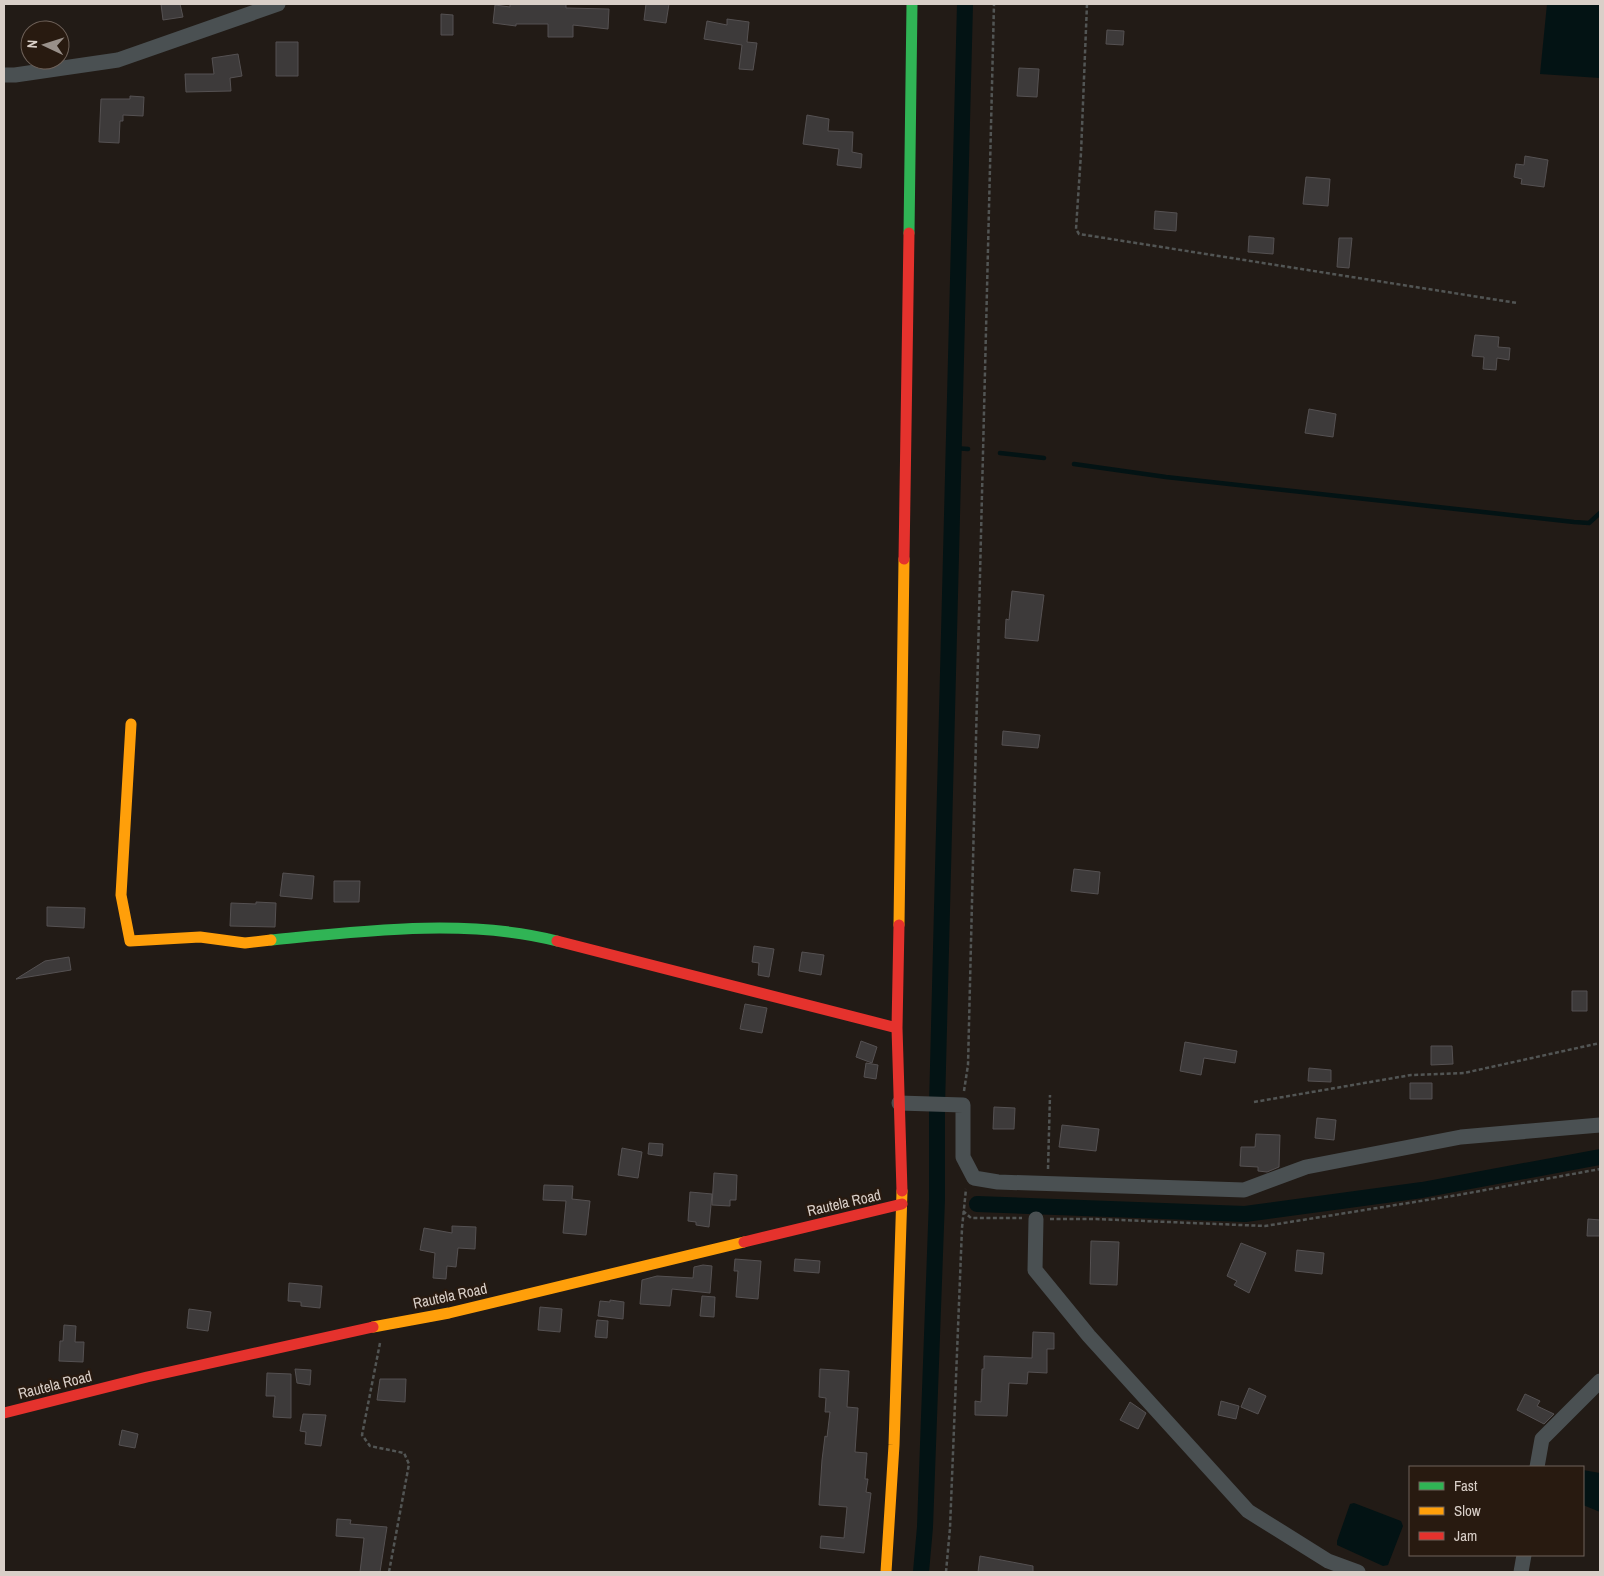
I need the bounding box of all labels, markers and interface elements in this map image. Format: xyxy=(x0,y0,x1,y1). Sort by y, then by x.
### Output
north arrow xyxy=(20,20,70,70)
text: N xyxy=(23,39,41,49)
street label: Rautela Road xyxy=(805,1184,883,1221)
street label: Rautela Road xyxy=(411,1277,489,1314)
street label: Rautela Road xyxy=(16,1365,94,1404)
legend xyxy=(1409,1466,1584,1556)
text: Fast xyxy=(1454,1475,1478,1496)
text: Slow xyxy=(1454,1500,1481,1521)
text: Jam xyxy=(1454,1525,1477,1546)

